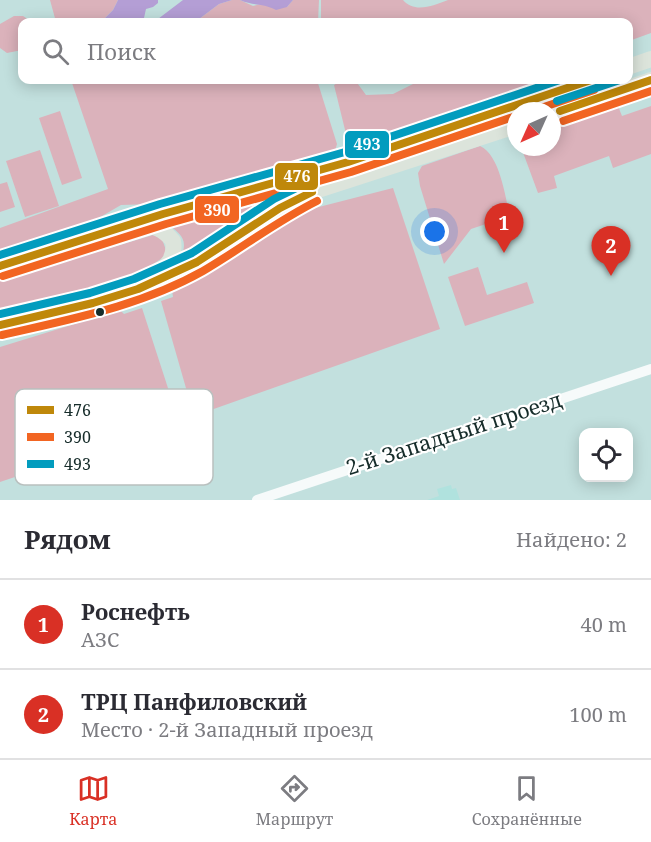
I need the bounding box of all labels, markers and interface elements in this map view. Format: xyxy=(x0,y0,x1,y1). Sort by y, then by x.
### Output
search box xyxy=(18,18,633,84)
icon: search xyxy=(39,35,72,68)
text: Поиск xyxy=(87,36,156,66)
north arrow xyxy=(507,102,561,156)
line badge: 493 xyxy=(344,130,390,159)
text: 493 xyxy=(353,133,381,155)
line badge: 476 xyxy=(274,162,319,191)
text: 476 xyxy=(283,165,311,187)
line badge: 390 xyxy=(194,195,240,224)
text: 390 xyxy=(203,199,231,221)
pin: 1 xyxy=(484,204,524,253)
your location xyxy=(420,217,449,246)
pin: 2 xyxy=(592,226,630,276)
unlabelled marker xyxy=(94,306,106,318)
street label: 2-й Западный проезд xyxy=(342,385,565,481)
legend xyxy=(15,389,213,485)
text: 476 xyxy=(64,399,91,421)
text: 390 xyxy=(64,426,91,448)
map controls xyxy=(579,428,633,482)
button: locate xyxy=(579,428,633,482)
text: 493 xyxy=(64,453,91,475)
text: Рядом xyxy=(24,521,111,557)
text: Найдено: 2 xyxy=(516,526,627,553)
text: Роснефть xyxy=(81,596,190,626)
text: 1 xyxy=(38,611,49,638)
text: 40 m xyxy=(581,611,627,638)
text: АЗС xyxy=(81,626,119,653)
text: ТРЦ Панфиловский xyxy=(81,686,307,716)
text: 2 xyxy=(38,701,49,728)
text: 100 m xyxy=(569,701,627,728)
text: Место · 2-й Западный проезд xyxy=(81,716,373,743)
tab: Карта xyxy=(69,772,117,830)
tab: Маршрут xyxy=(256,772,333,830)
tab: Сохранённые xyxy=(472,772,582,830)

